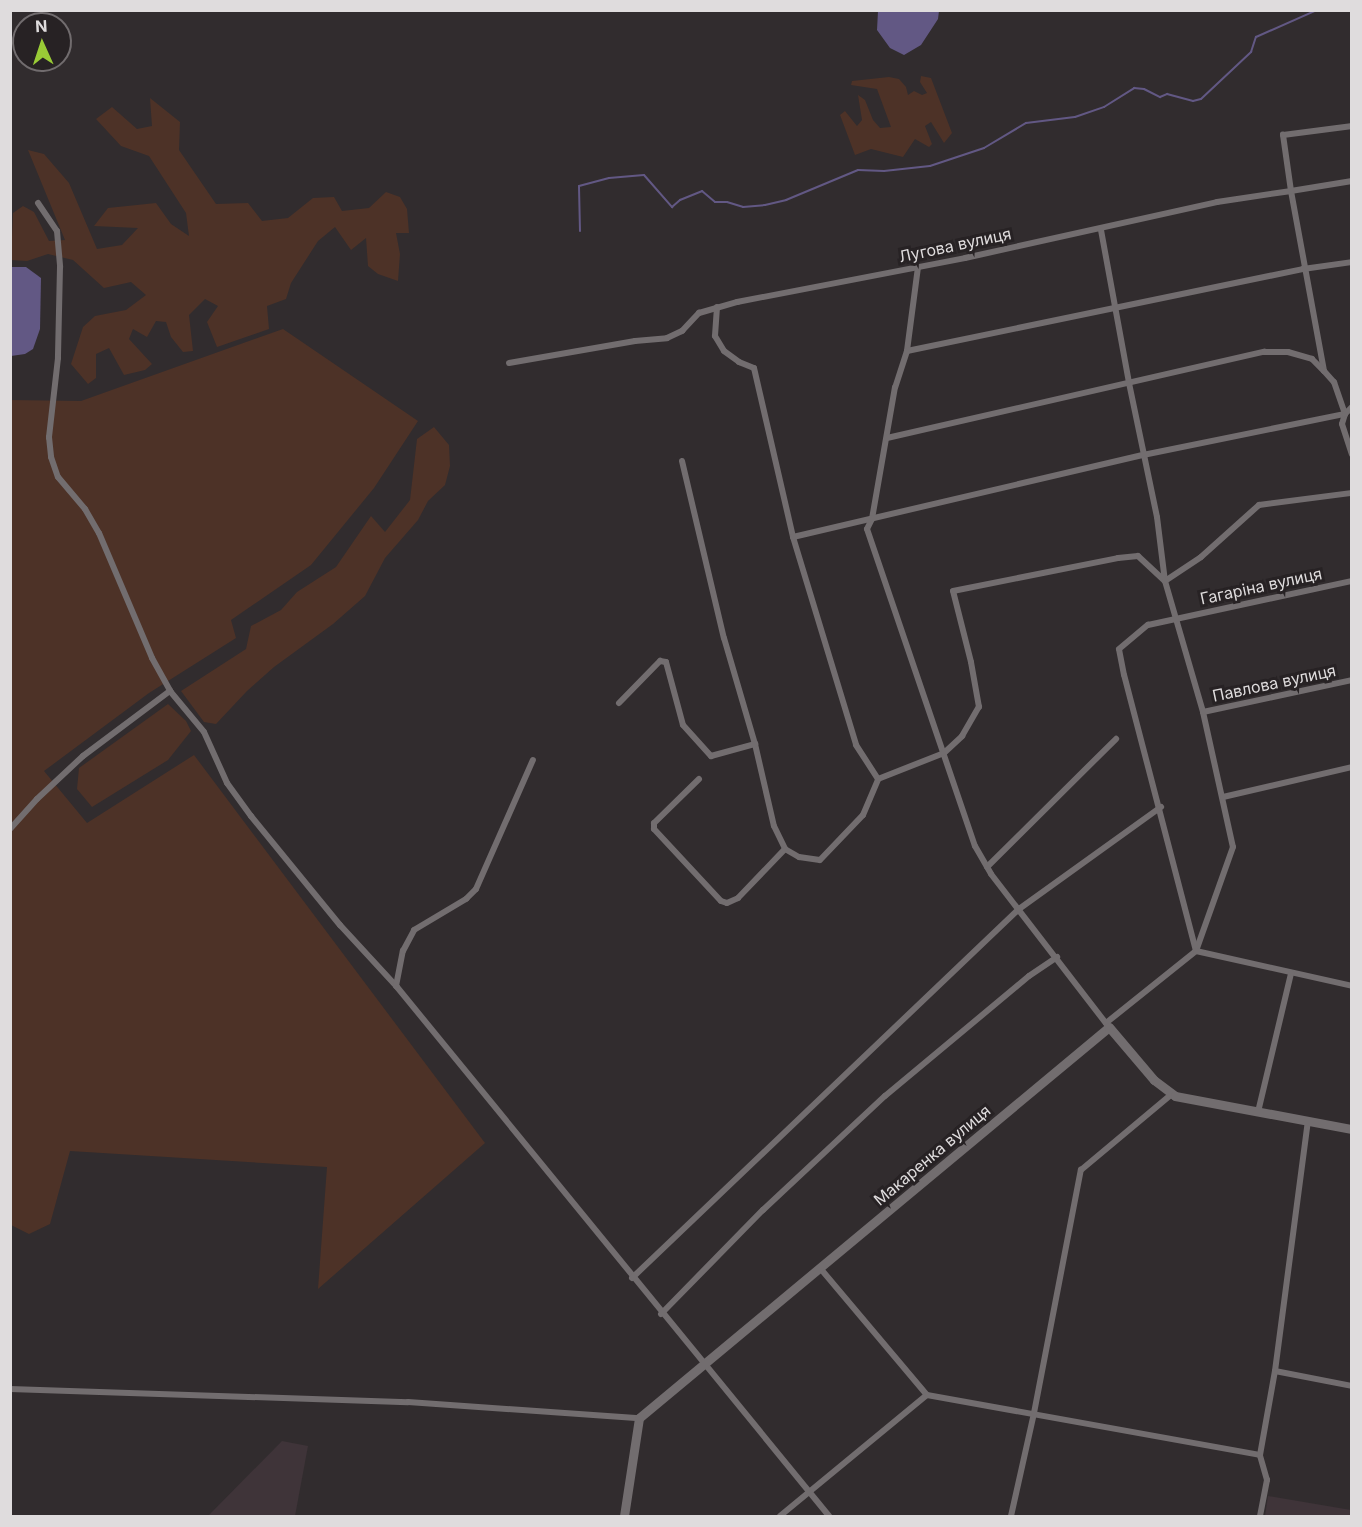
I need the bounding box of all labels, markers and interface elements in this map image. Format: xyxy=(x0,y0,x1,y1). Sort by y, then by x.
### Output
north arrow xyxy=(12,12,72,72)
text: N xyxy=(35,16,48,36)
street label: Лугова вулиця xyxy=(897,224,1013,266)
street label: Гагаріна вулиця xyxy=(1198,564,1324,608)
street label: Павлова вулиця xyxy=(1211,661,1337,705)
street label: Макаренка вулиця xyxy=(870,1101,994,1209)

